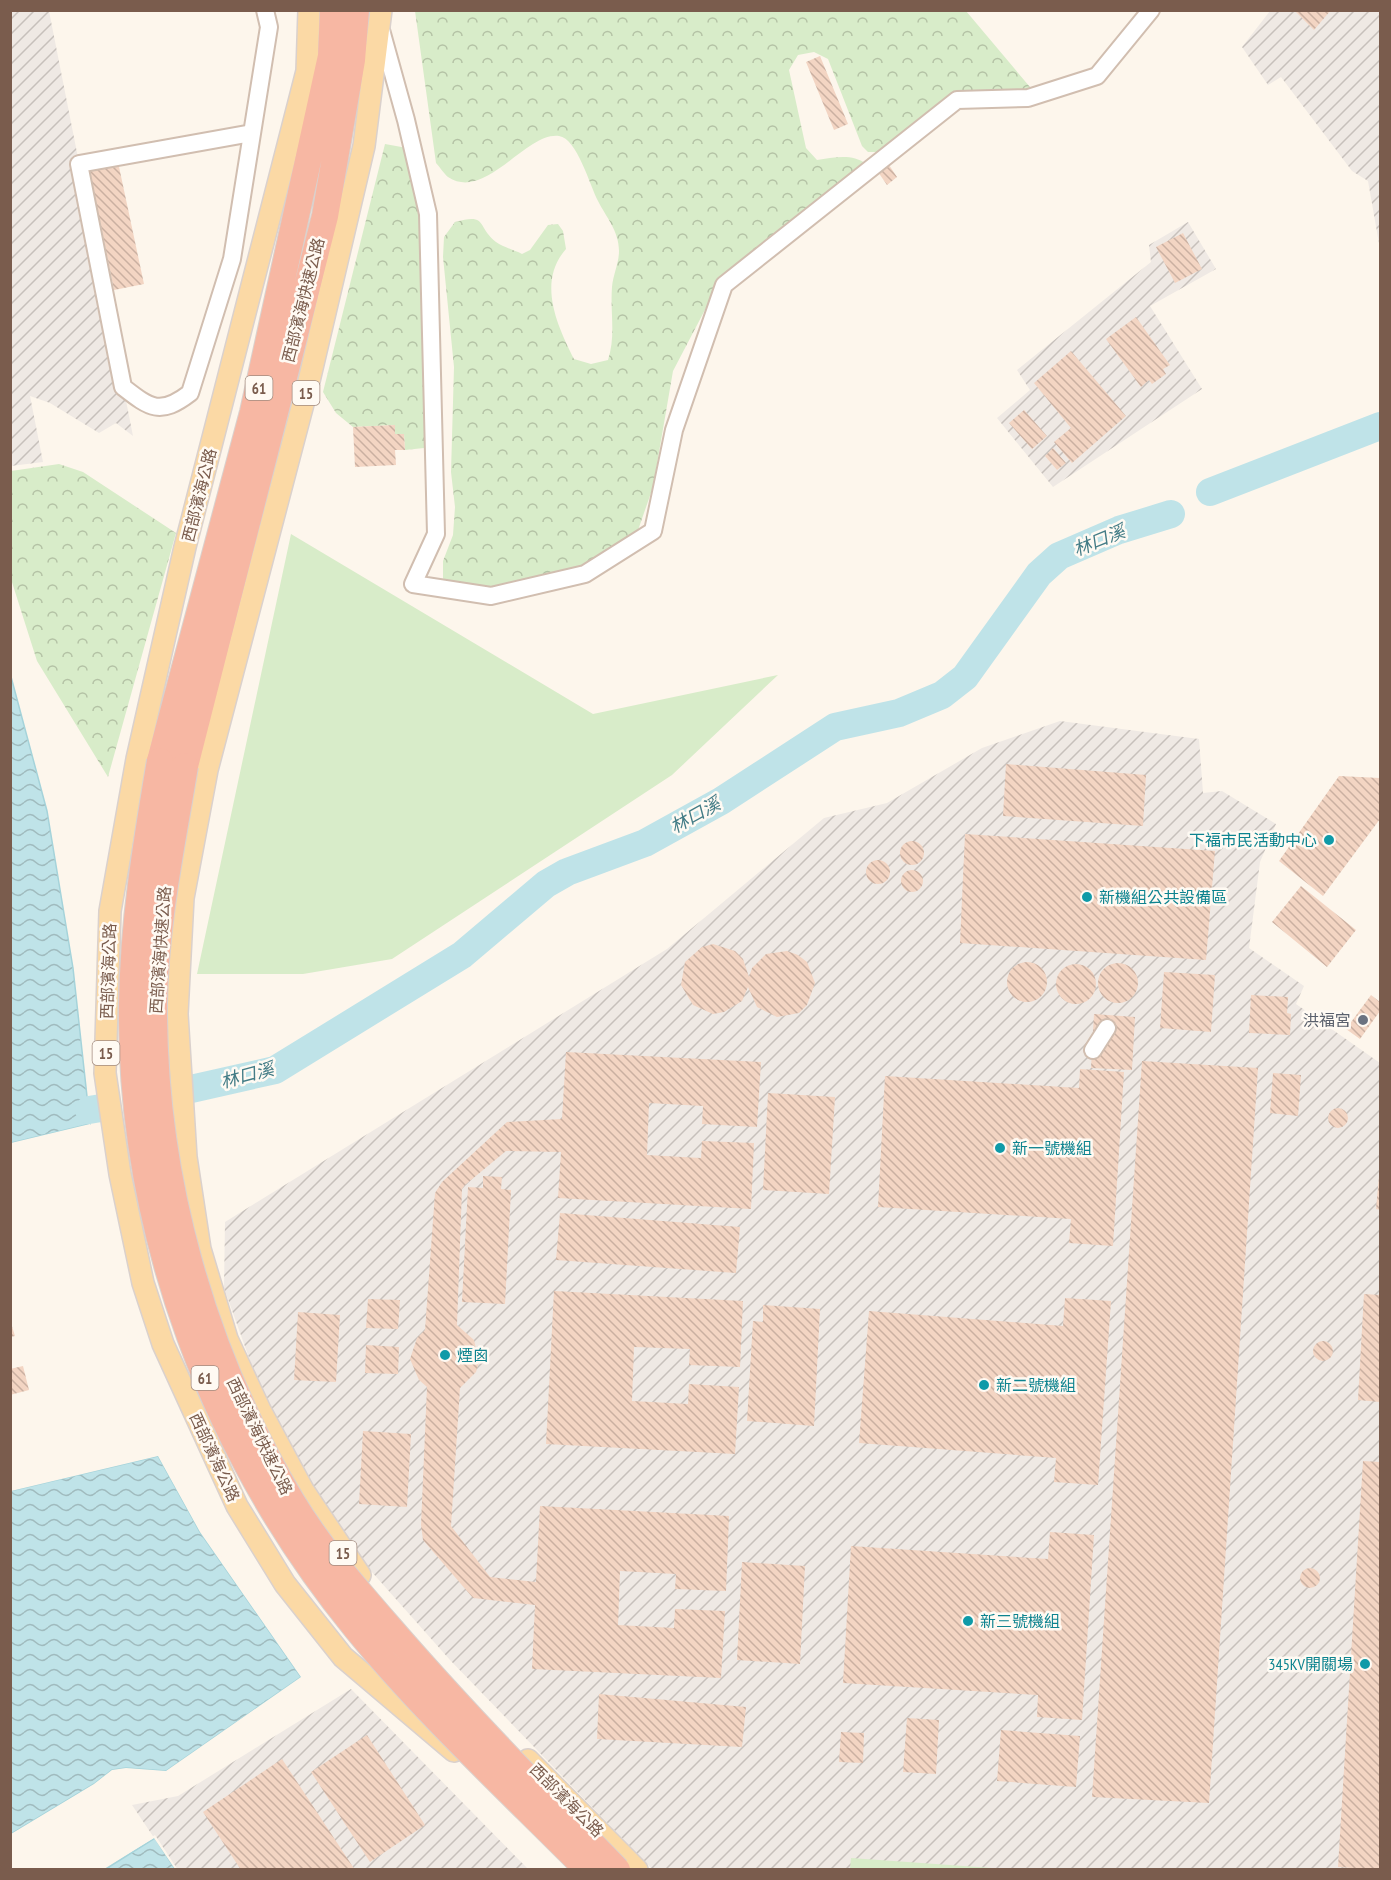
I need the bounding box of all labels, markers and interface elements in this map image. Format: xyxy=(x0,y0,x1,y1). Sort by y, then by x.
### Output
street label: 西部濱海快速公路 xyxy=(278,235,328,365)
road number: 61 xyxy=(246,376,272,400)
road number: 15 xyxy=(292,381,320,405)
street label: 西部濱海公路 xyxy=(178,446,220,544)
water label: 林口溪 xyxy=(1070,518,1131,561)
water label: 林口溪 xyxy=(666,790,727,838)
place label: 下福市民活動中心 xyxy=(1189,830,1317,850)
marker: 下福市民活動中心 xyxy=(1322,833,1336,847)
street label: 西部濱海快速公路 xyxy=(146,885,174,1015)
place label: 新機組公共設備區 xyxy=(1099,887,1227,907)
marker: 新機組公共設備區 xyxy=(1080,890,1094,904)
street label: 西部濱海公路 xyxy=(96,923,120,1019)
place label: 洪福宮 xyxy=(1303,1010,1351,1030)
marker: 洪福宮 xyxy=(1356,1013,1370,1027)
road number: 15 xyxy=(92,1041,120,1065)
water label: 林口溪 xyxy=(218,1056,279,1093)
place label: 新一號機組 xyxy=(1012,1138,1092,1158)
marker: 新一號機組 xyxy=(993,1141,1007,1155)
place label: 煙囪 xyxy=(457,1345,489,1365)
marker: 煙囪 xyxy=(438,1348,452,1362)
road number: 61 xyxy=(192,1366,218,1390)
street label: 西部濱海快速公路 xyxy=(223,1374,297,1498)
place label: 新二號機組 xyxy=(996,1375,1076,1395)
marker: 新二號機組 xyxy=(977,1378,991,1392)
street label: 西部濱海公路 xyxy=(186,1409,244,1505)
road number: 15 xyxy=(330,1541,356,1565)
place label: 新三號機組 xyxy=(980,1611,1060,1631)
marker: 新三號機組 xyxy=(961,1614,975,1628)
place label: 345KV開關場 xyxy=(1268,1654,1353,1674)
marker: 345KV開關場 xyxy=(1358,1657,1372,1671)
street label: 西部濱海公路 xyxy=(526,1759,608,1841)

